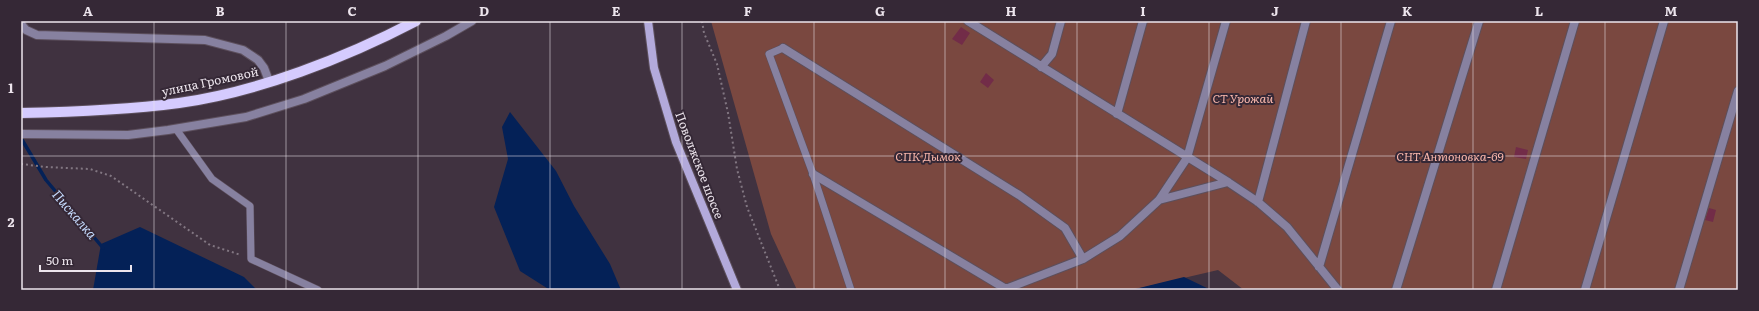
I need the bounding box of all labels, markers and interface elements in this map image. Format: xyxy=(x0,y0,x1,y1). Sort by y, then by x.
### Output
text: A xyxy=(83,1,93,20)
text: B xyxy=(216,1,225,20)
text: C xyxy=(347,1,357,20)
text: D xyxy=(479,1,489,20)
text: E xyxy=(612,1,621,20)
text: F xyxy=(744,1,752,20)
text: G xyxy=(875,1,885,20)
text: H xyxy=(1006,1,1017,20)
text: I xyxy=(1140,1,1146,20)
text: J xyxy=(1271,1,1279,20)
text: K xyxy=(1402,1,1413,20)
text: L xyxy=(1535,1,1543,20)
text: M xyxy=(1665,1,1678,20)
street label: улица Громовой xyxy=(160,62,260,100)
text: 1 xyxy=(8,78,14,97)
park label: СТ Урожай xyxy=(1213,89,1274,107)
street label: Поволжское шоссе xyxy=(671,109,729,221)
park label: СПК Дымок xyxy=(895,147,961,165)
park label: СНТ Антоновка-69 xyxy=(1396,147,1504,165)
water label: Пискалка xyxy=(48,185,102,243)
text: 2 xyxy=(8,212,15,231)
scale bar xyxy=(40,247,131,273)
text: 50 m xyxy=(46,251,73,269)

